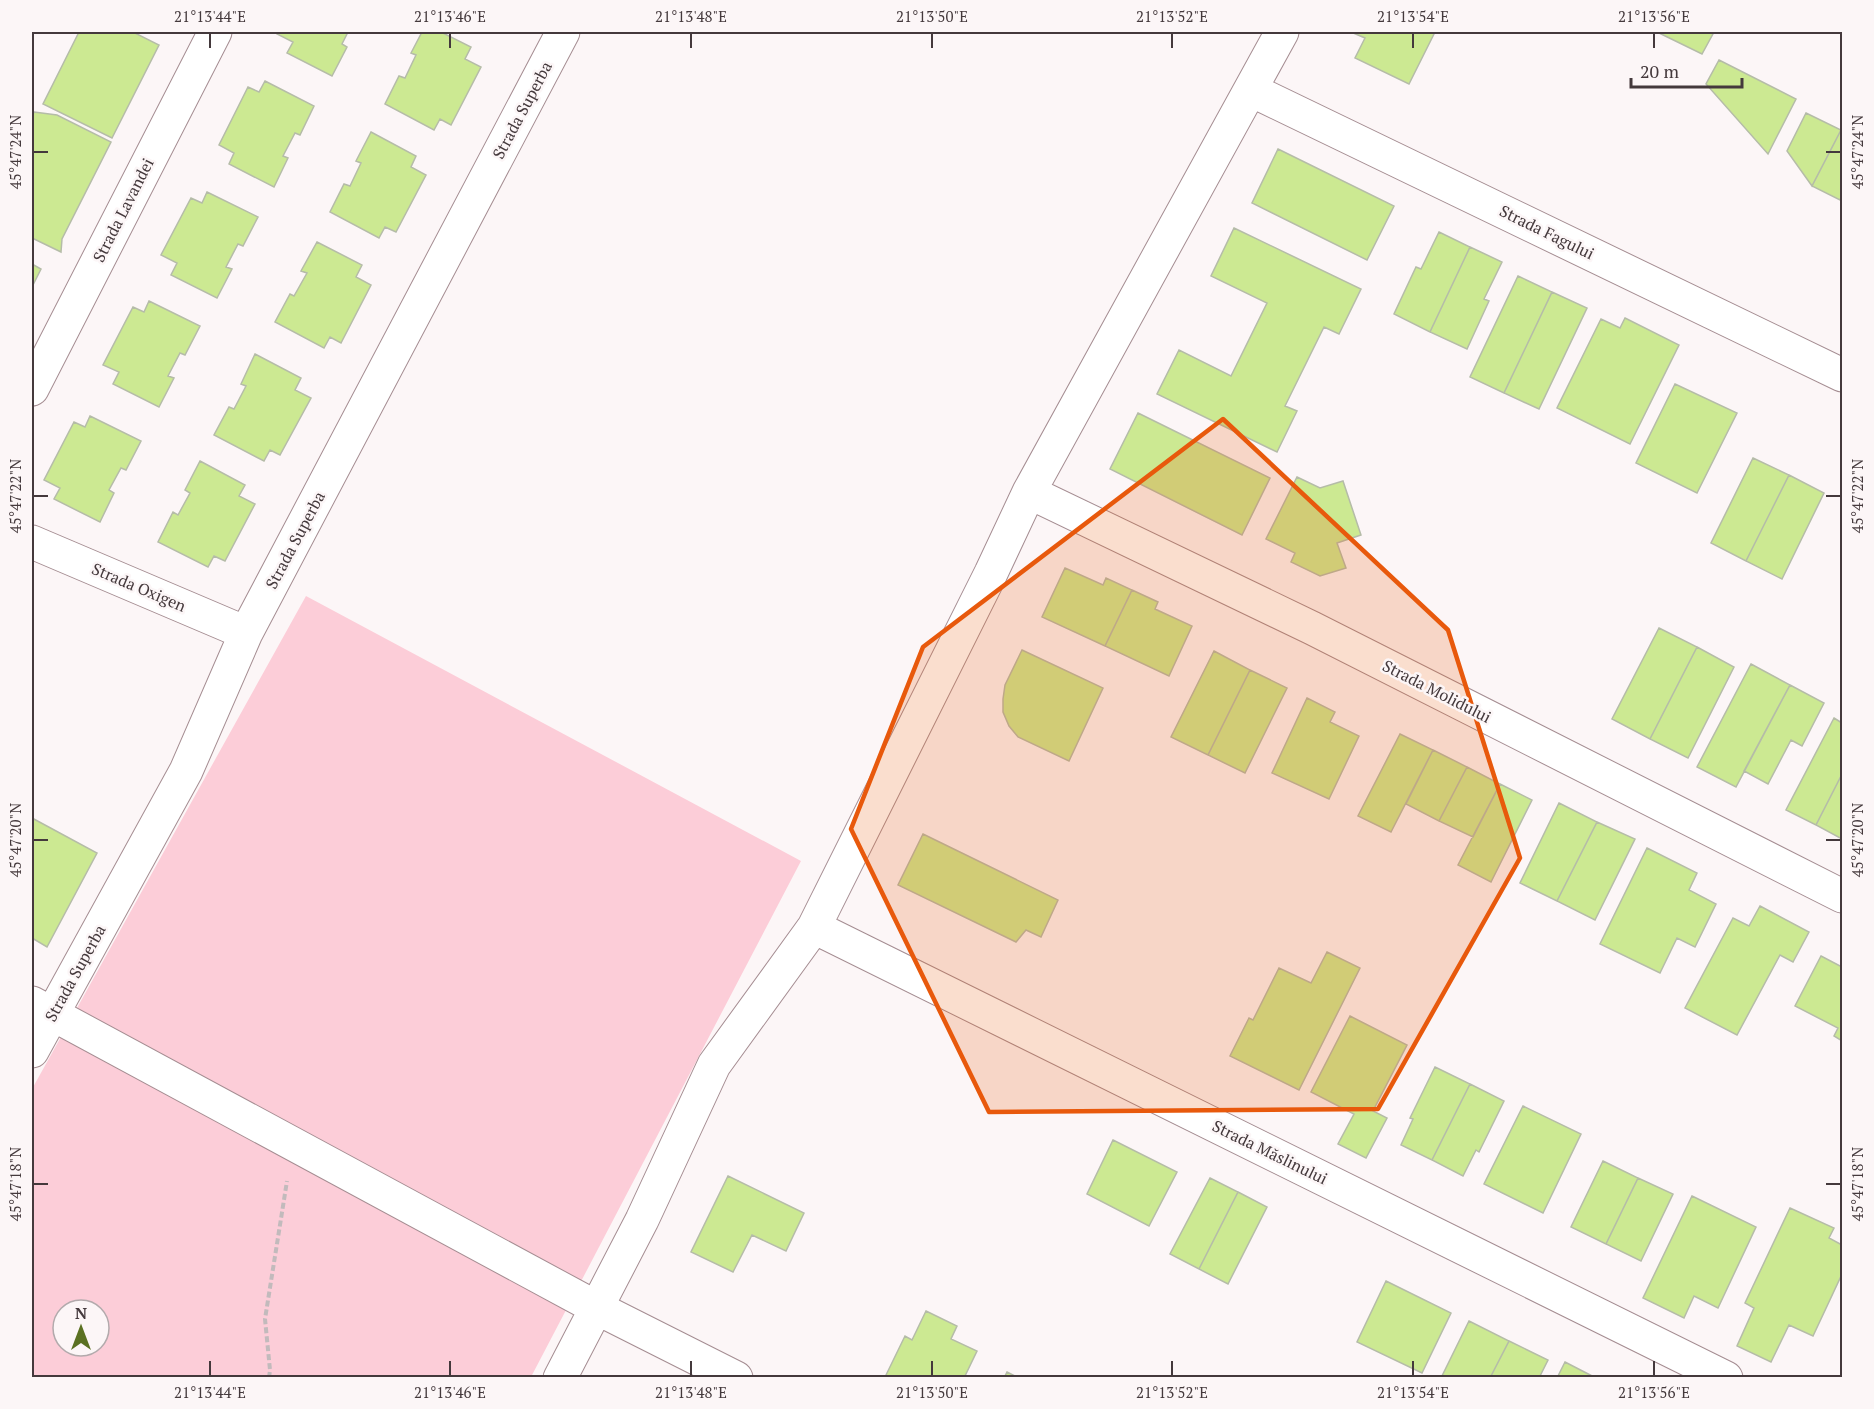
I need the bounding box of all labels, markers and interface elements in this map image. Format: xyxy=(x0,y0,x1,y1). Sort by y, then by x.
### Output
text: 21°13'44"E xyxy=(174,6,246,26)
text: 21°13'46"E xyxy=(414,6,486,26)
text: 21°13'48"E xyxy=(655,6,727,26)
text: 21°13'50"E xyxy=(896,6,968,26)
text: 21°13'52"E xyxy=(1136,6,1208,26)
text: 21°13'54"E xyxy=(1377,6,1449,26)
text: 21°13'56"E xyxy=(1618,6,1690,26)
scale bar xyxy=(1631,51,1742,89)
street label: Strada Superba xyxy=(487,57,557,163)
text: 20 m xyxy=(1640,59,1680,83)
text: 45°47'24"N xyxy=(5,115,25,189)
text: 45°47'24"N xyxy=(1847,115,1867,189)
street label: Strada Lavandei xyxy=(87,154,159,266)
street label: Strada Fagului xyxy=(1496,200,1598,264)
text: 45°47'22"N xyxy=(5,459,25,533)
text: 45°47'22"N xyxy=(1847,459,1867,533)
street label: Strada Superba xyxy=(260,487,330,593)
street label: Strada Oxigen xyxy=(89,557,190,617)
street label: Strada Molidului xyxy=(1379,654,1495,728)
text: 45°47'20"N xyxy=(5,803,25,877)
text: 45°47'20"N xyxy=(1847,803,1867,877)
street label: Strada Superba xyxy=(39,921,111,1025)
street label: Strada Măslinului xyxy=(1209,1115,1331,1189)
text: 45°47'18"N xyxy=(5,1147,25,1221)
text: 45°47'18"N xyxy=(1847,1147,1867,1221)
north arrow xyxy=(51,1298,111,1358)
text: N xyxy=(75,1302,87,1324)
text: 21°13'44"E xyxy=(174,1382,246,1402)
text: 21°13'46"E xyxy=(414,1382,486,1402)
text: 21°13'48"E xyxy=(655,1382,727,1402)
text: 21°13'50"E xyxy=(896,1382,968,1402)
text: 21°13'52"E xyxy=(1136,1382,1208,1402)
text: 21°13'54"E xyxy=(1377,1382,1449,1402)
text: 21°13'56"E xyxy=(1618,1382,1690,1402)

